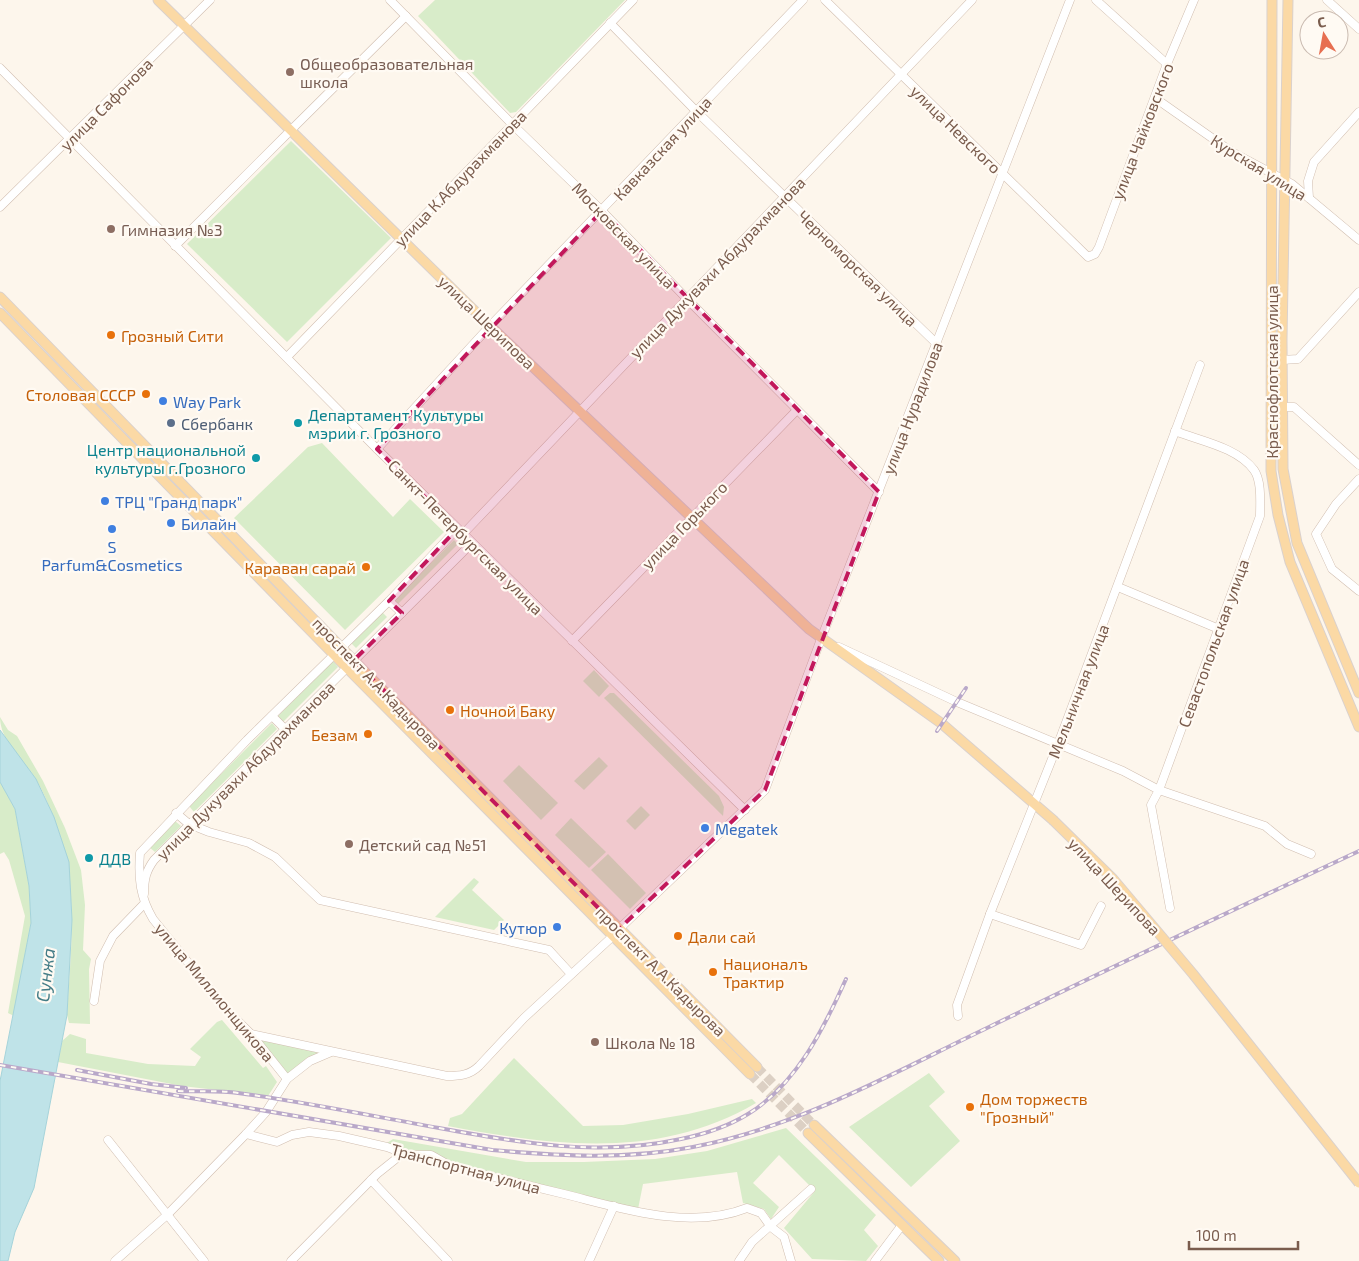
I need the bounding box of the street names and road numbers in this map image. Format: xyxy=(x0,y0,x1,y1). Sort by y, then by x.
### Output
street label: улица Сафонова xyxy=(56,54,157,155)
street label: улица Чайковского xyxy=(1107,60,1178,202)
street label: улица Невского xyxy=(906,81,1005,178)
street label: Кавказская улица xyxy=(609,92,716,204)
street label: улица К.Абдурахманова xyxy=(390,106,531,251)
street label: Курская улица xyxy=(1207,130,1310,205)
street label: улица Дукувахи Абдурахманова xyxy=(625,172,809,362)
street label: Московская улица xyxy=(568,178,679,293)
street label: Черноморская улица xyxy=(794,206,922,331)
street label: улица Шерипова xyxy=(434,271,539,373)
street label: Краснофлотская улица xyxy=(1262,285,1282,459)
street label: улица Нурадилова xyxy=(878,339,947,477)
street label: Санкт-Петербургская улица xyxy=(384,456,547,619)
street label: улица Горького xyxy=(637,477,731,574)
street label: Севастопольская улица xyxy=(1174,556,1253,730)
street label: проспект А.А.Кадырова xyxy=(309,613,445,753)
street label: Мельничная улица xyxy=(1044,621,1113,761)
street label: улица Дукувахи Абдурахманова xyxy=(152,677,339,864)
street label: улица Шерипова xyxy=(1064,833,1165,939)
street label: проспект А.А.Кадырова xyxy=(592,902,730,1040)
street label: улица Миллионщикова xyxy=(151,919,279,1066)
street label: Транспортная улица xyxy=(389,1139,543,1198)

